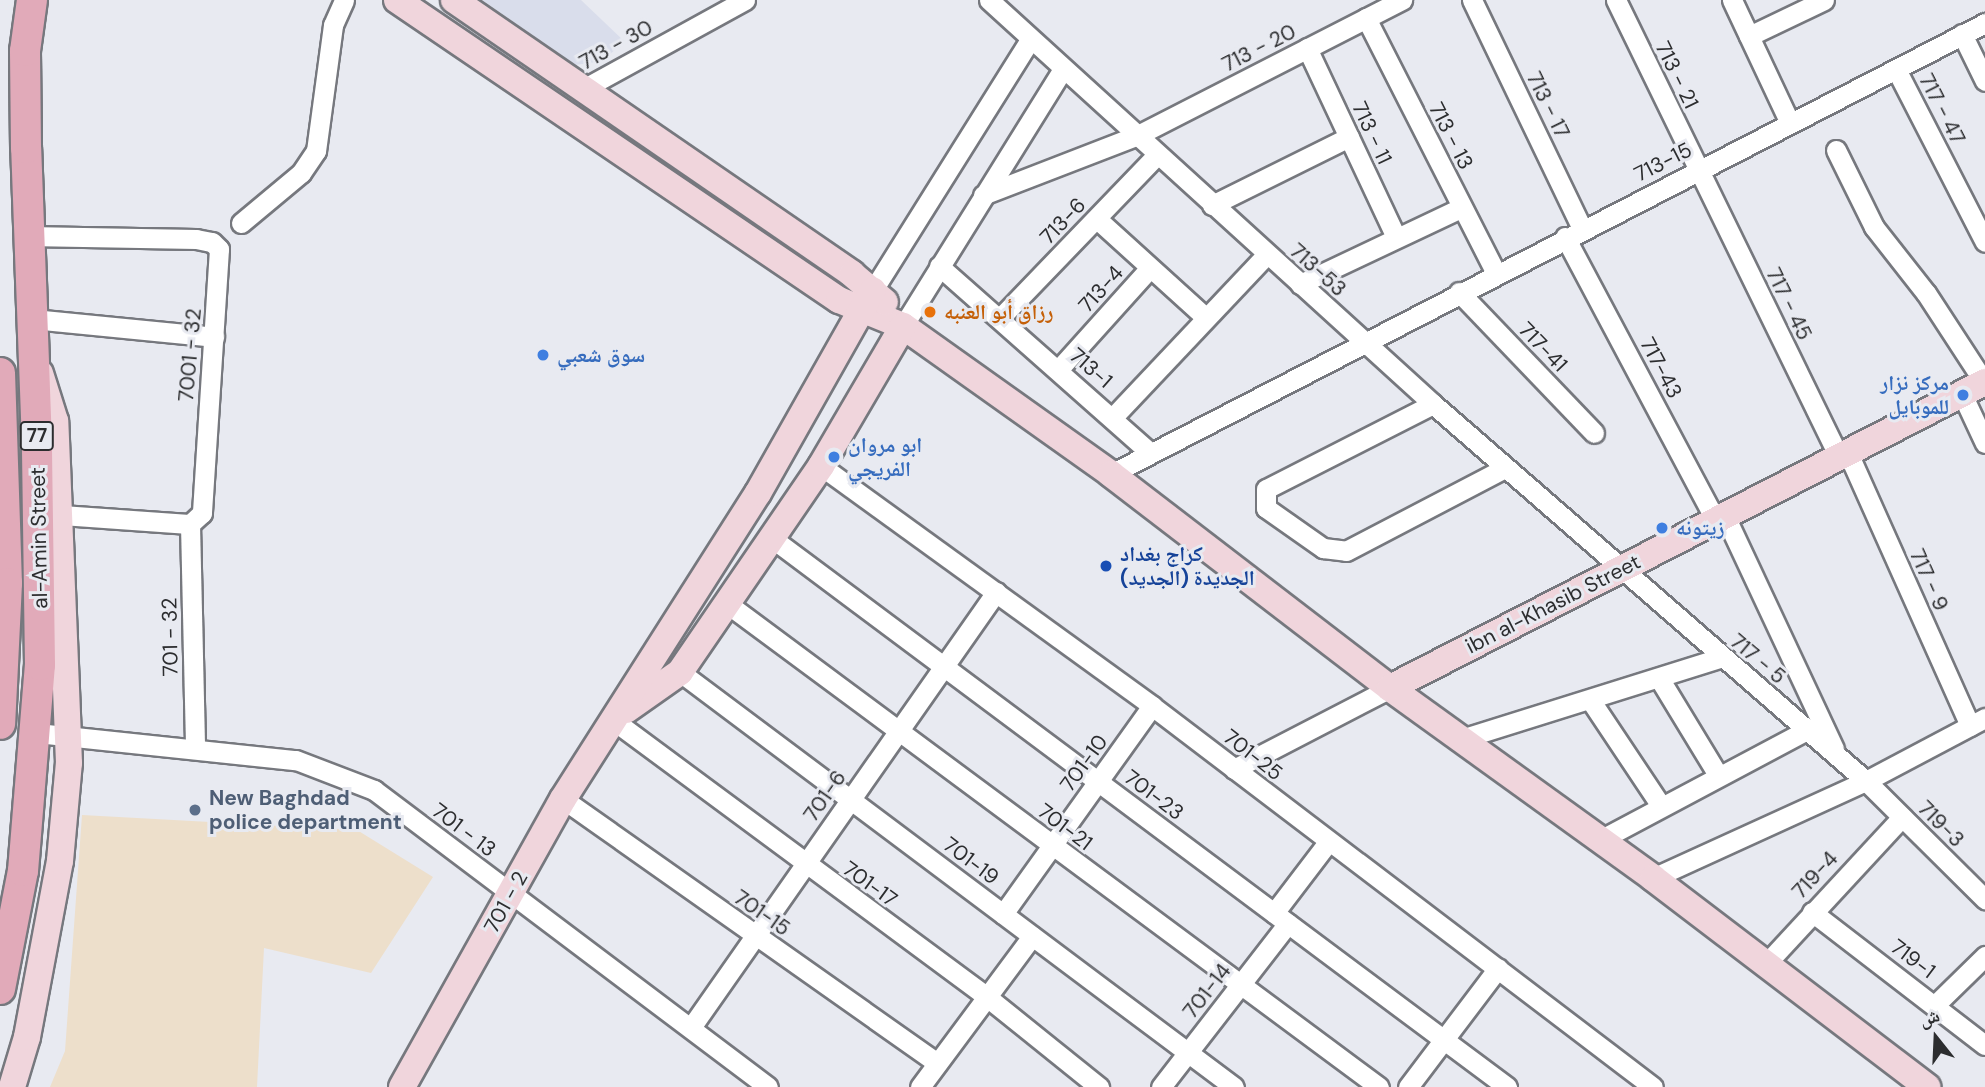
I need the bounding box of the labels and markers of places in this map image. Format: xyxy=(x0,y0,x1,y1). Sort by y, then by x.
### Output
place label: رزاق أبو العنبه xyxy=(944,299,1053,325)
marker: رزاق أبو العنبه xyxy=(922,304,938,320)
place label: سوق شعبي xyxy=(557,342,645,368)
marker: سوق شعبي xyxy=(535,347,551,363)
place label: مركز نزار للموبايل xyxy=(1880,370,1949,420)
marker: مركز نزار للموبايل xyxy=(1955,387,1971,403)
place label: ابو مروان الفريجي xyxy=(848,432,922,482)
marker: ابو مروان الفريجي xyxy=(826,449,842,465)
place label: زيتونه xyxy=(1676,515,1724,541)
marker: زيتونه xyxy=(1654,520,1670,536)
place label: كراج بغداد الجديدة (الجديد) xyxy=(1120,541,1255,591)
marker: كراج بغداد الجديدة (الجديد) xyxy=(1098,558,1114,574)
place label: New Baghdad police department xyxy=(209,785,402,835)
marker: New Baghdad police department xyxy=(187,802,203,818)

